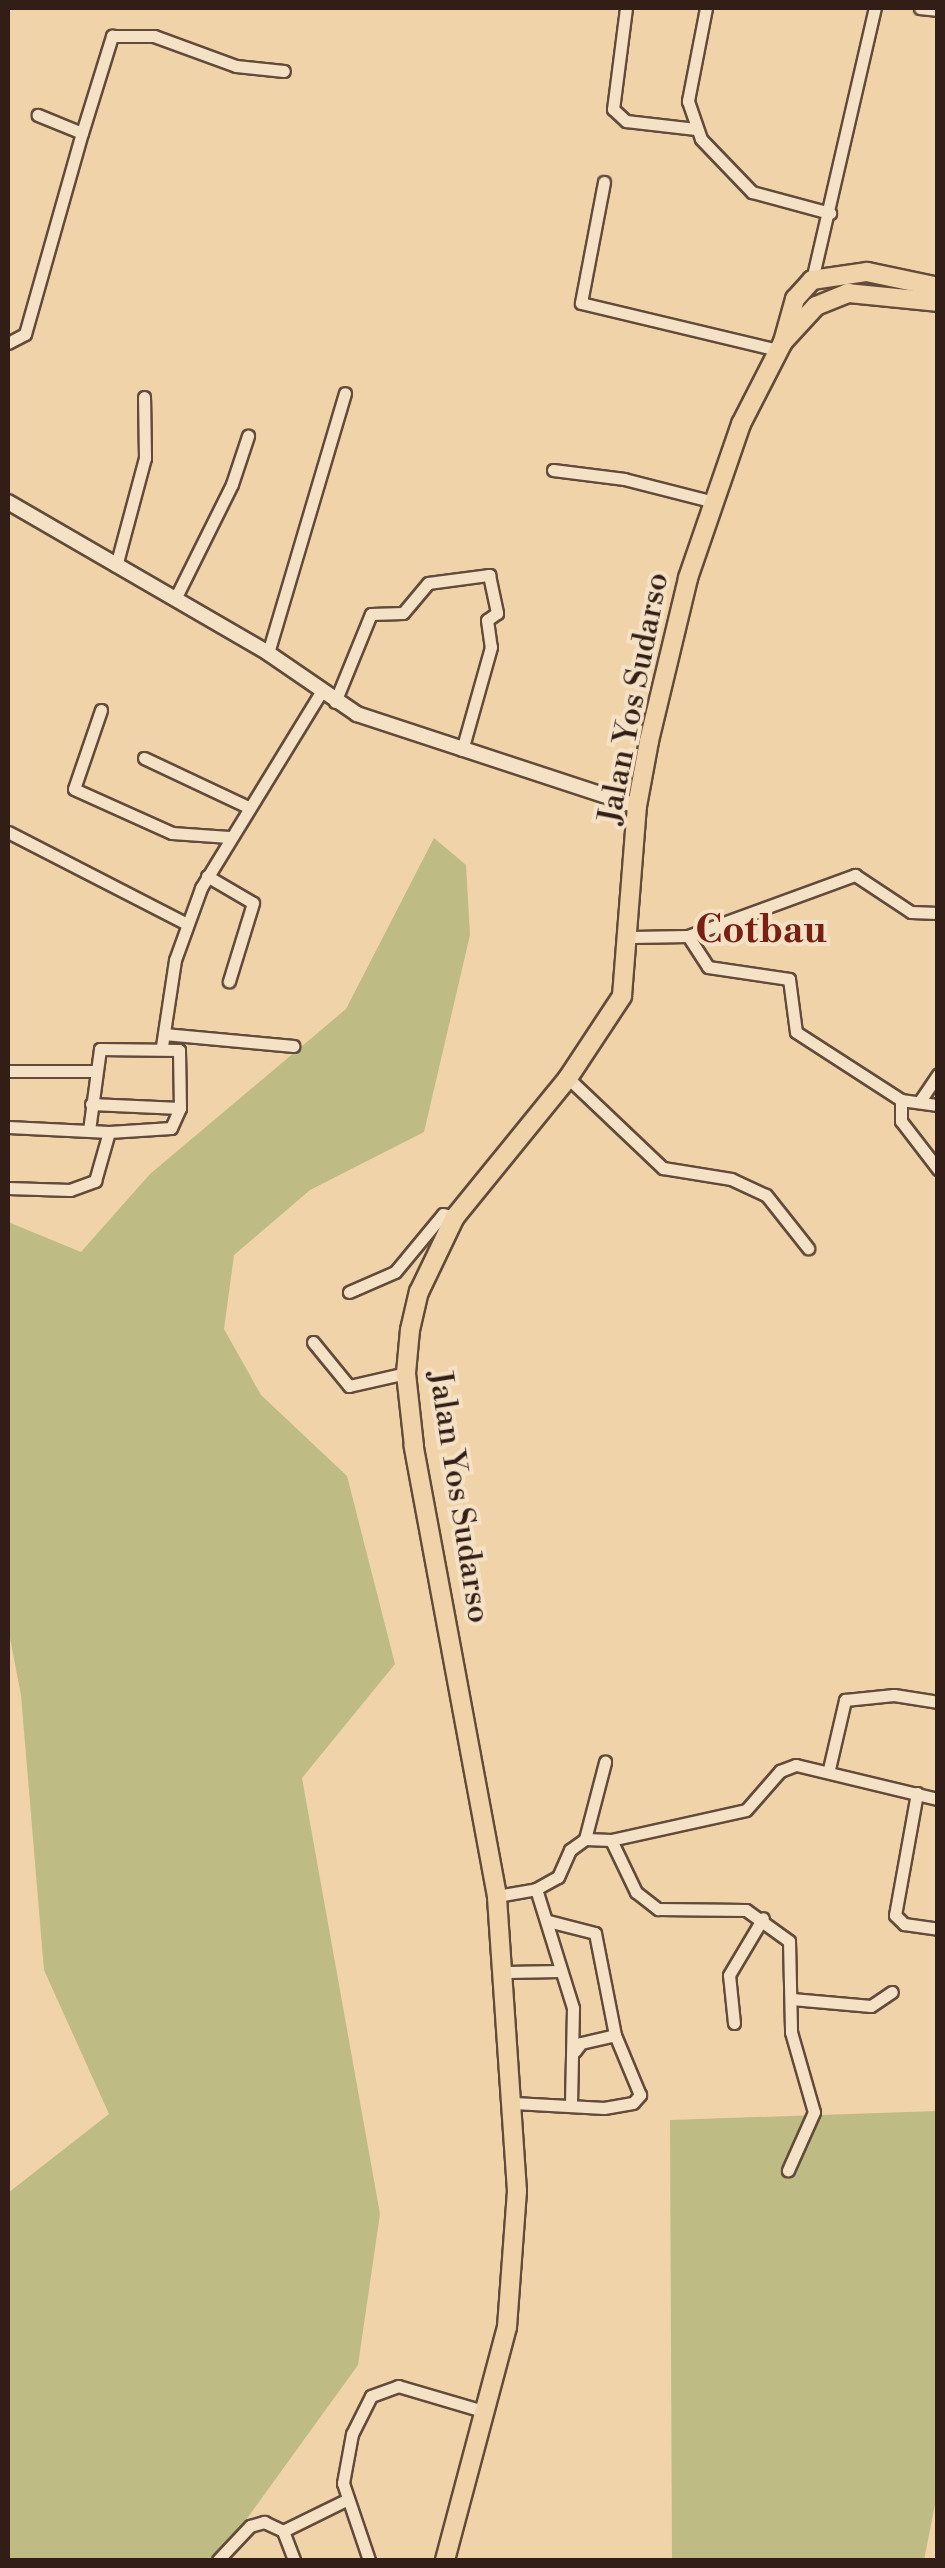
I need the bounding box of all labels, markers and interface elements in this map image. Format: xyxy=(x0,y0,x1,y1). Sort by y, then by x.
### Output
street label: Jalan Yos Sudarso xyxy=(591,569,677,827)
district label: Cotbau xyxy=(695,908,827,954)
street label: Jalan Yos Sudarso xyxy=(420,1368,498,1626)

